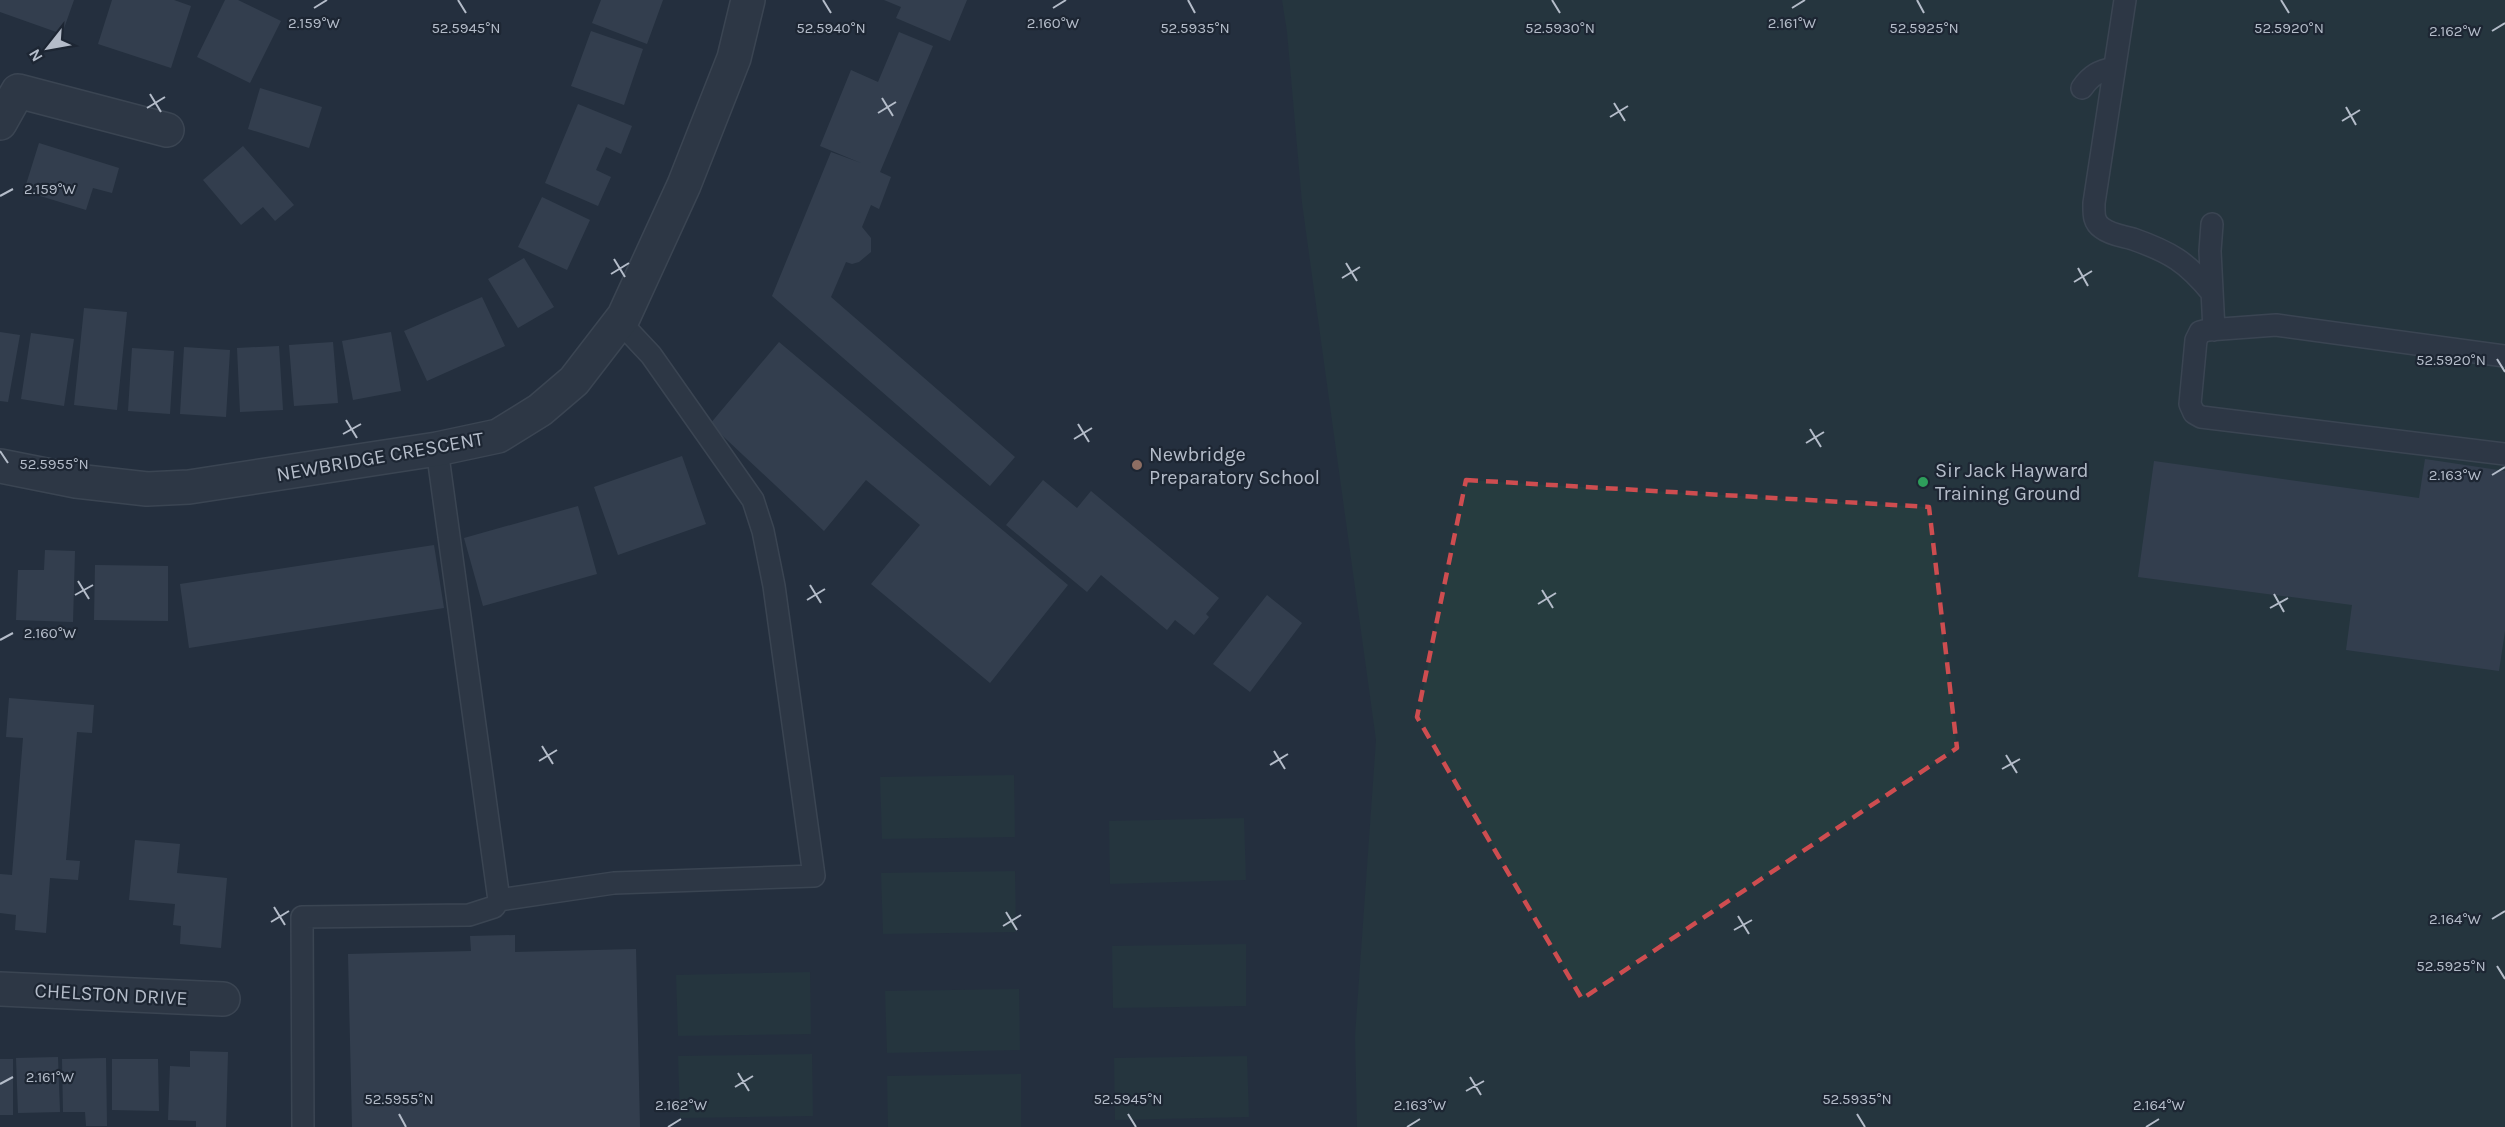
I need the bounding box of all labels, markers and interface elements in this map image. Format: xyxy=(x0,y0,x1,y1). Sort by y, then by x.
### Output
text: 2.159°W xyxy=(288,14,341,32)
text: 2.160°W xyxy=(1027,14,1080,32)
text: 2.161°W xyxy=(1768,14,1817,32)
north arrow xyxy=(18,18,78,78)
text: 52.5945°N xyxy=(431,19,501,37)
text: 52.5940°N xyxy=(796,19,866,37)
text: 52.5935°N xyxy=(1160,19,1230,37)
text: 52.5930°N xyxy=(1525,19,1595,37)
text: 52.5925°N xyxy=(1889,19,1959,37)
text: 52.5920°N xyxy=(2254,19,2324,37)
text: 2.162°W xyxy=(2429,22,2482,40)
text: N xyxy=(24,46,47,65)
text: 2.159°W xyxy=(24,180,77,198)
text: 52.5920°N xyxy=(2416,351,2486,369)
street label: NEWBRIDGE CRESCENT xyxy=(275,427,486,486)
place label: Newbridge Preparatory School xyxy=(1149,443,1320,489)
text: 52.5955°N xyxy=(19,455,89,473)
marker: Newbridge Preparatory School xyxy=(1130,458,1144,472)
place label: Sir Jack Hayward Training Ground xyxy=(1935,459,2089,505)
text: 2.163°W xyxy=(2429,466,2482,484)
marker: Sir Jack Hayward Training Ground xyxy=(1916,475,1930,489)
text: 2.160°W xyxy=(24,624,77,642)
text: 2.164°W xyxy=(2429,910,2481,928)
text: 52.5925°N xyxy=(2416,957,2486,975)
street label: CHELSTON DRIVE xyxy=(34,979,188,1010)
text: 2.161°W xyxy=(26,1068,75,1086)
text: 52.5955°N xyxy=(364,1090,434,1108)
text: 52.5945°N xyxy=(1093,1090,1163,1108)
text: 52.5935°N xyxy=(1822,1090,1892,1108)
text: 2.162°W xyxy=(655,1096,708,1114)
text: 2.163°W xyxy=(1394,1096,1447,1114)
text: 2.164°W xyxy=(2133,1096,2185,1114)

